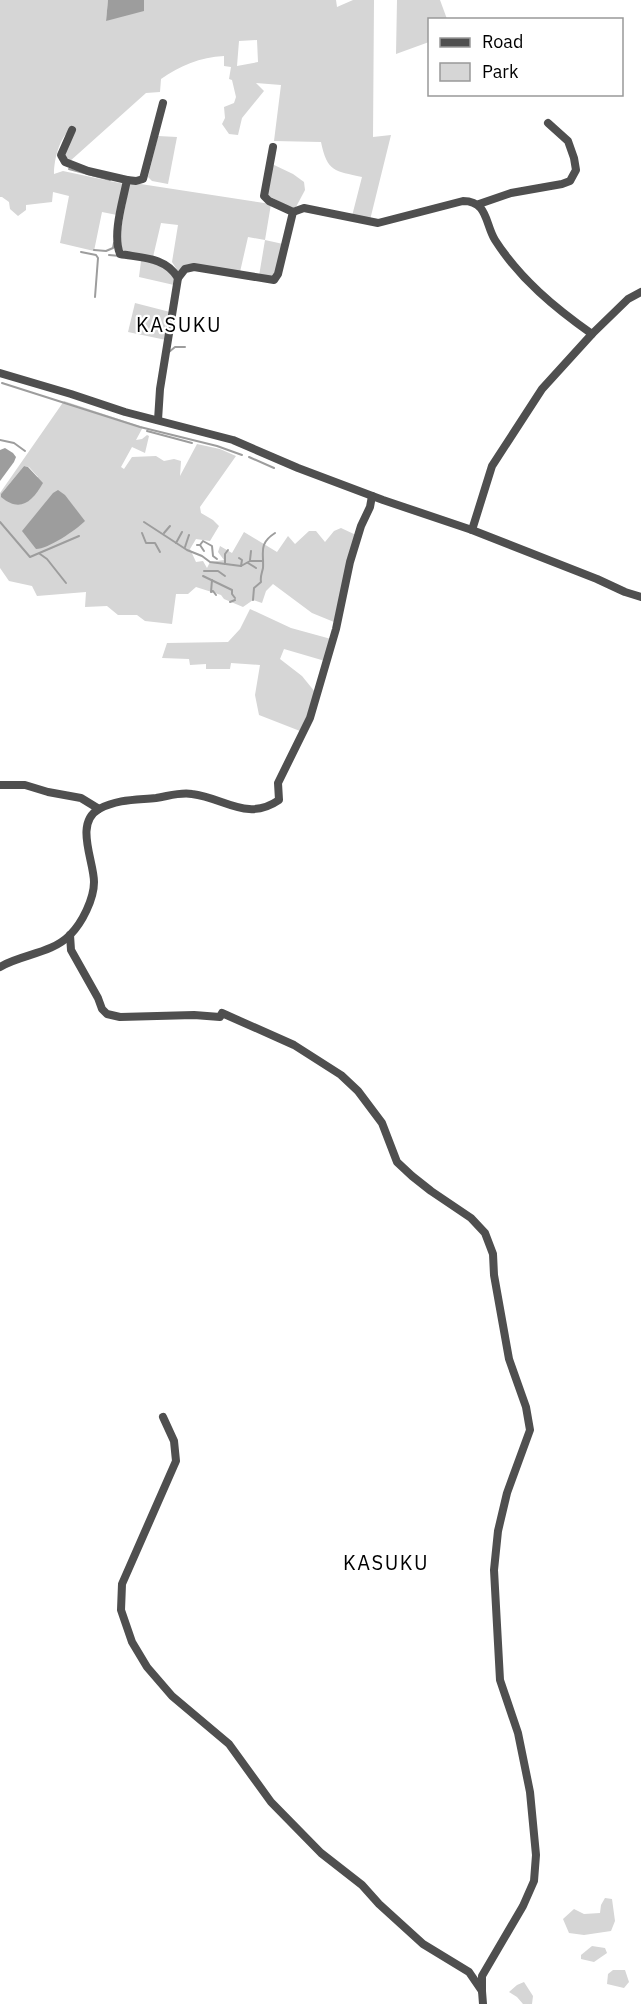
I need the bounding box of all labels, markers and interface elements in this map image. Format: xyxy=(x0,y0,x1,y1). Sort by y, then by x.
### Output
legend xyxy=(428,18,623,96)
text: Road xyxy=(482,30,523,53)
text: Park xyxy=(482,60,519,83)
district label: KASUKU xyxy=(136,311,222,338)
district label: KASUKU xyxy=(343,1549,429,1576)

